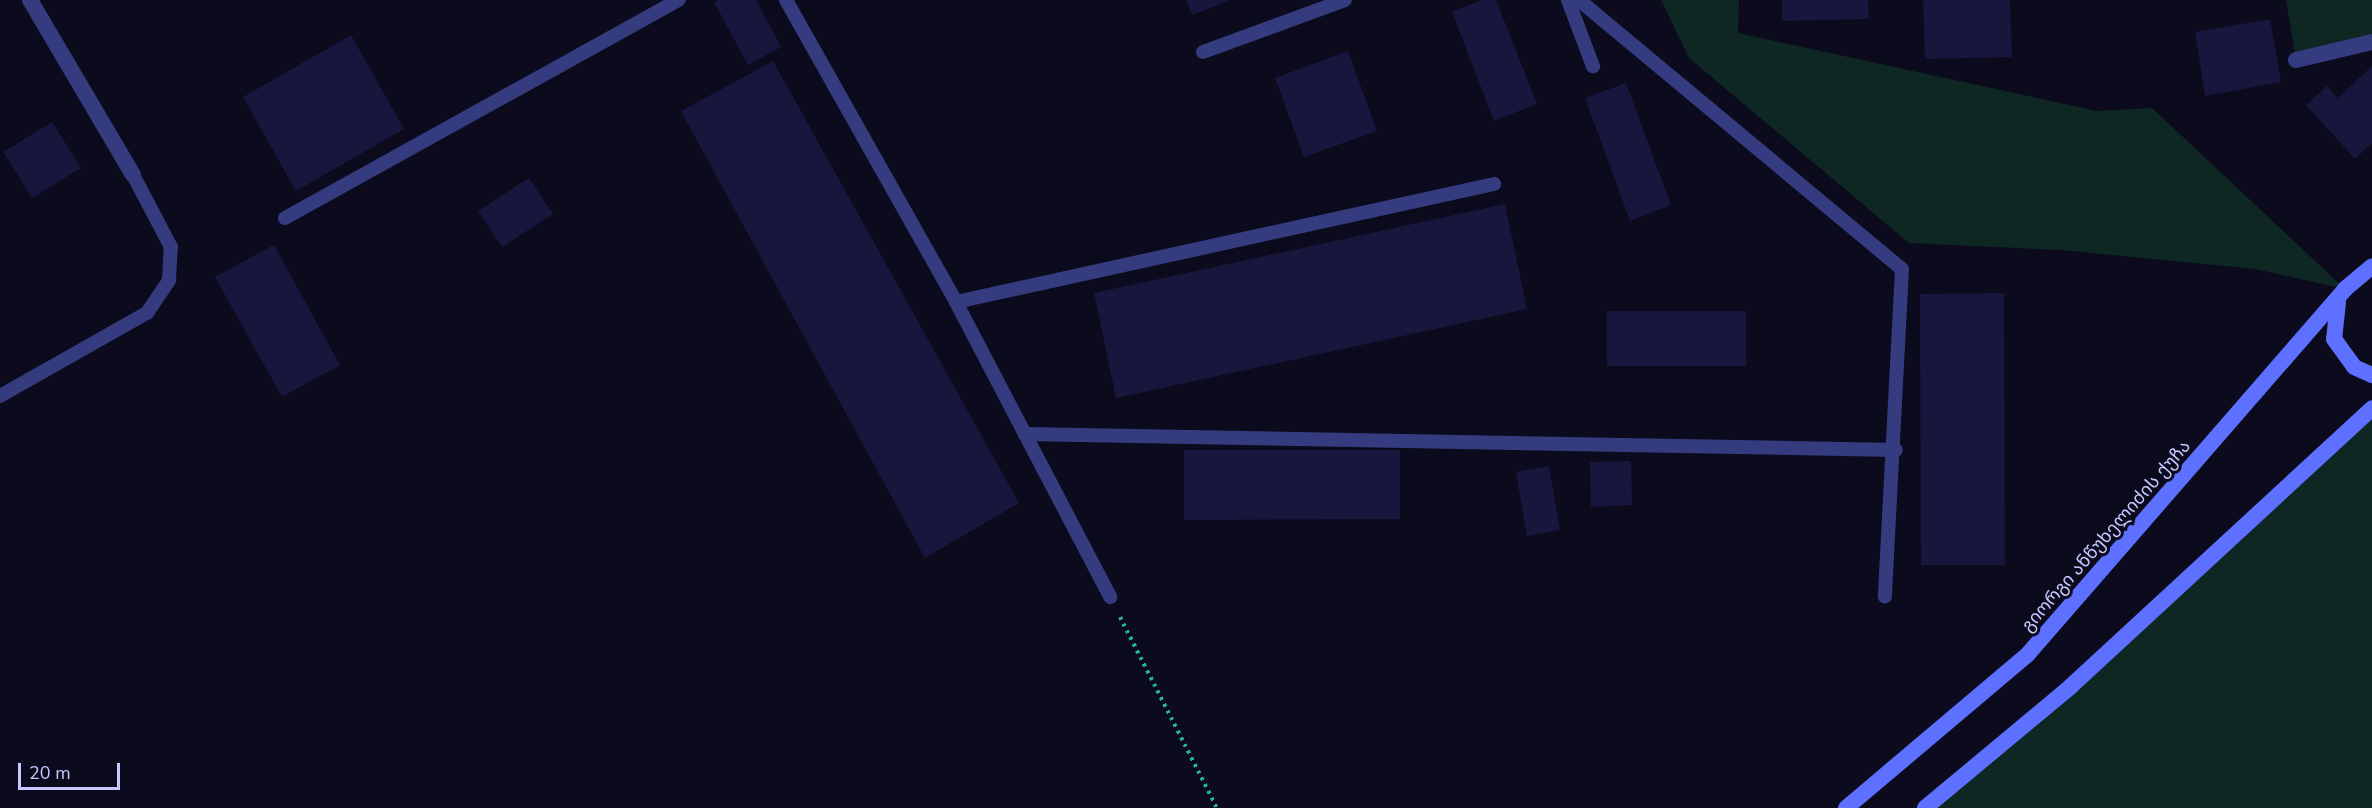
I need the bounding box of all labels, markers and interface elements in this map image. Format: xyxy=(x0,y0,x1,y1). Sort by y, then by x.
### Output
street label: გიორგი ანწუხელიძის ქუჩა xyxy=(2017,436,2195,636)
scale bar xyxy=(21,751,123,789)
text: 20 m xyxy=(29,761,71,785)

